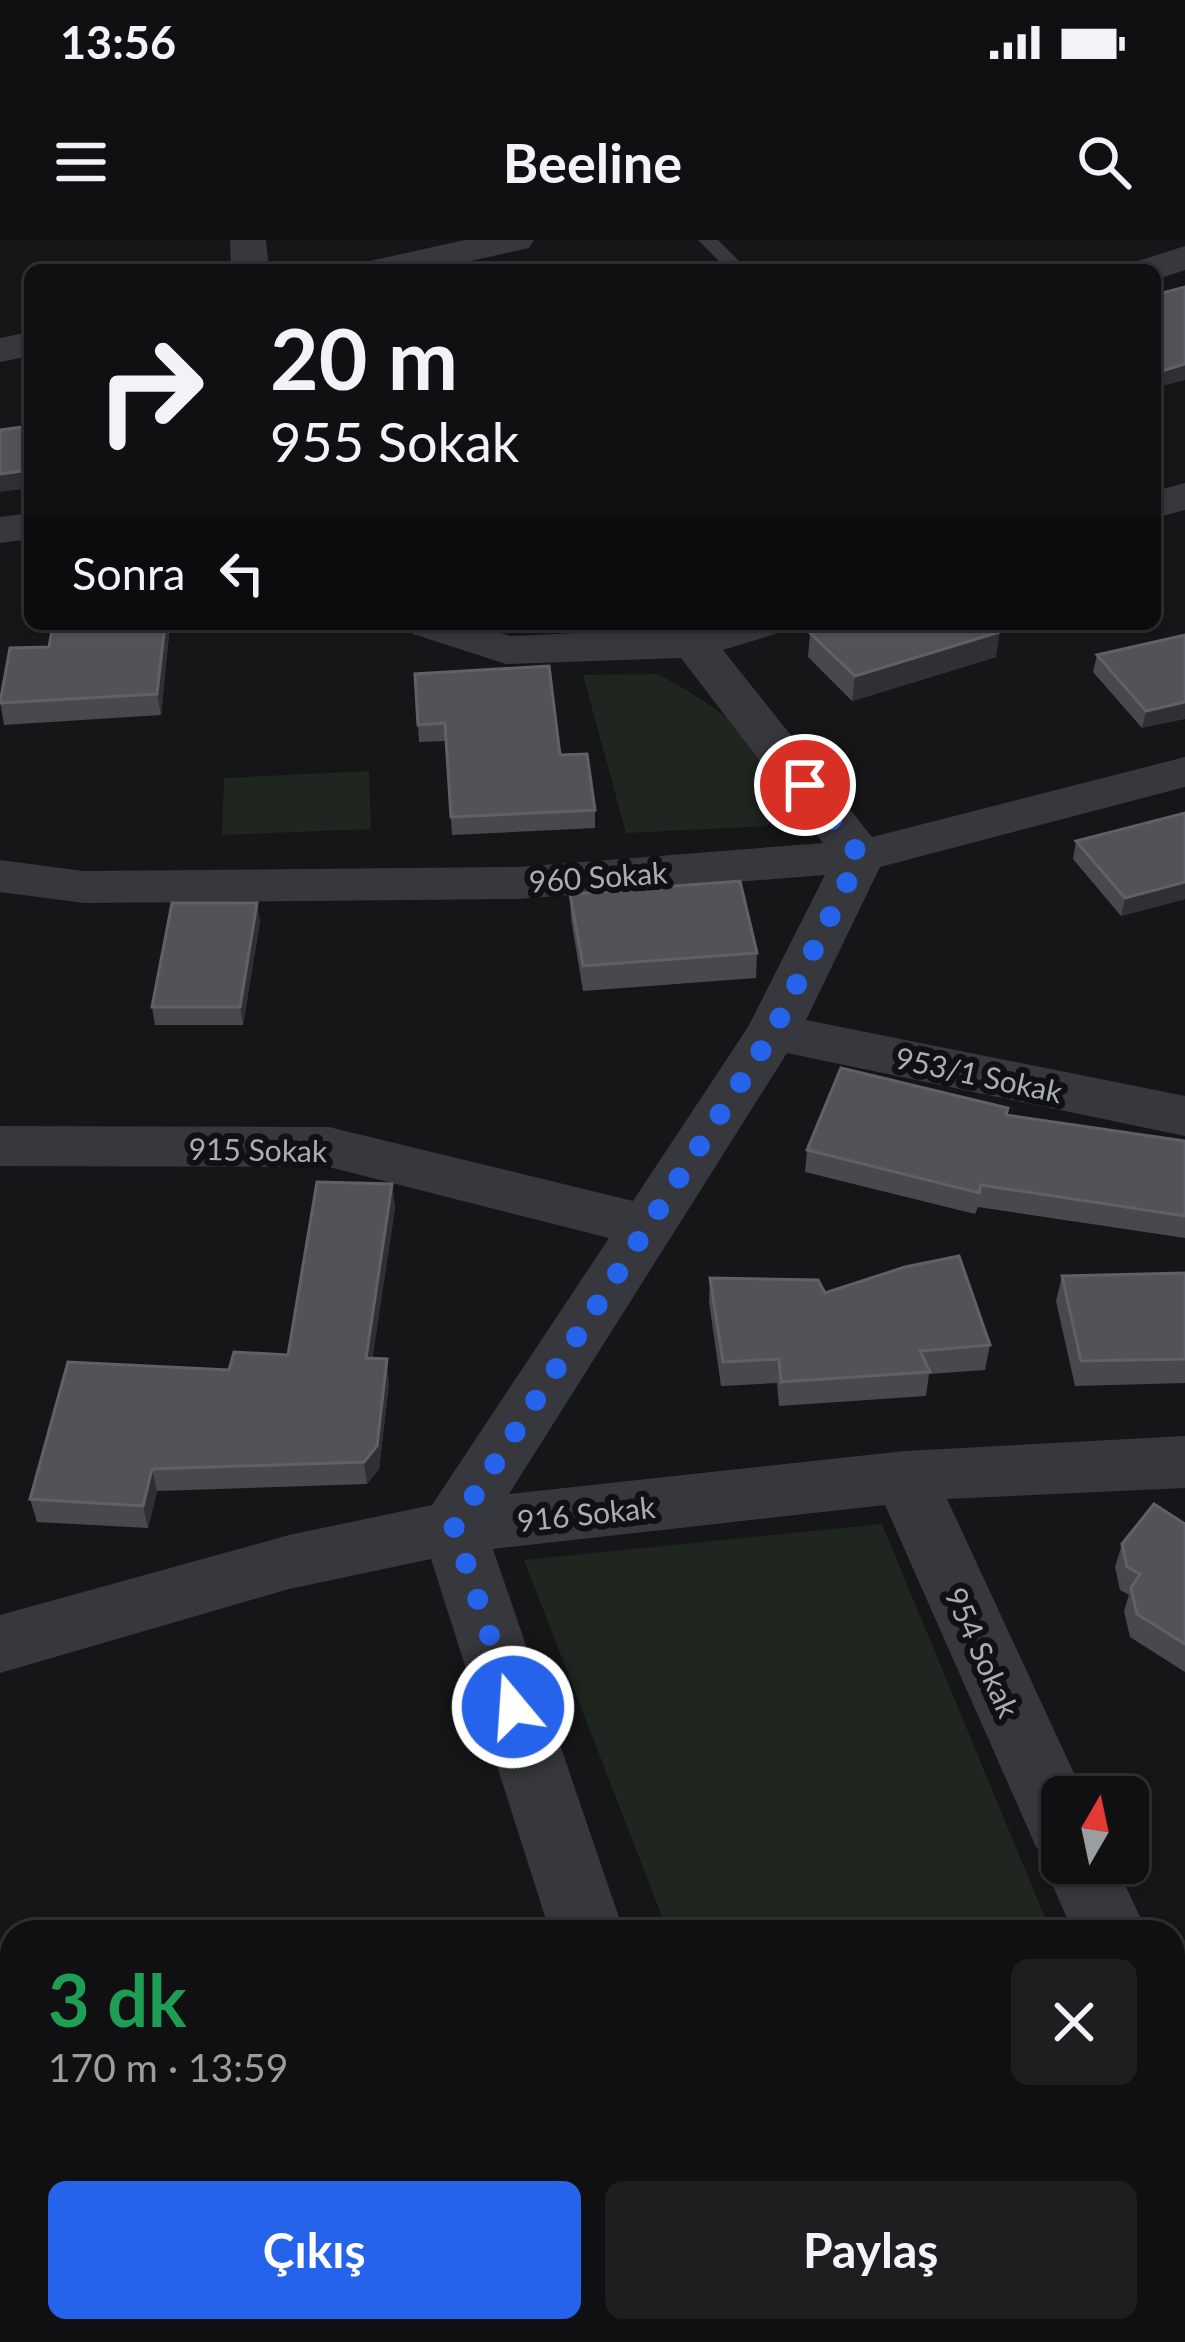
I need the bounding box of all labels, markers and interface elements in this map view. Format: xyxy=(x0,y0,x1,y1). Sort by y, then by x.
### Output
text: 13:56 xyxy=(60,15,176,69)
icon: menu xyxy=(48,129,114,195)
icon: search xyxy=(1071,129,1137,195)
text: Beeline xyxy=(503,130,682,195)
text: 20 m xyxy=(270,307,458,408)
icon: right xyxy=(72,312,228,468)
text: 955 Sokak xyxy=(270,409,519,474)
icon: left xyxy=(209,540,275,606)
text: Sonra xyxy=(72,546,185,600)
pin xyxy=(754,734,856,836)
icon: arrive xyxy=(772,752,838,818)
street label: 960 Sokak xyxy=(528,853,669,899)
street label: 953/1 Sokak xyxy=(892,1039,1066,1109)
street label: 915 Sokak xyxy=(188,1130,328,1168)
street label: 916 Sokak xyxy=(515,1488,657,1538)
street label: 954 Sokak xyxy=(938,1581,1028,1723)
position arrow xyxy=(450,1644,576,1770)
north arrow xyxy=(1041,1776,1149,1884)
map controls xyxy=(1041,1776,1149,1884)
text: 3 dk xyxy=(48,1956,187,2042)
button: close xyxy=(1011,1959,1137,2085)
text: 170 m · 13:59 xyxy=(48,2044,288,2090)
button: Çıkış xyxy=(48,2181,581,2319)
button: Paylaş xyxy=(605,2181,1137,2319)

